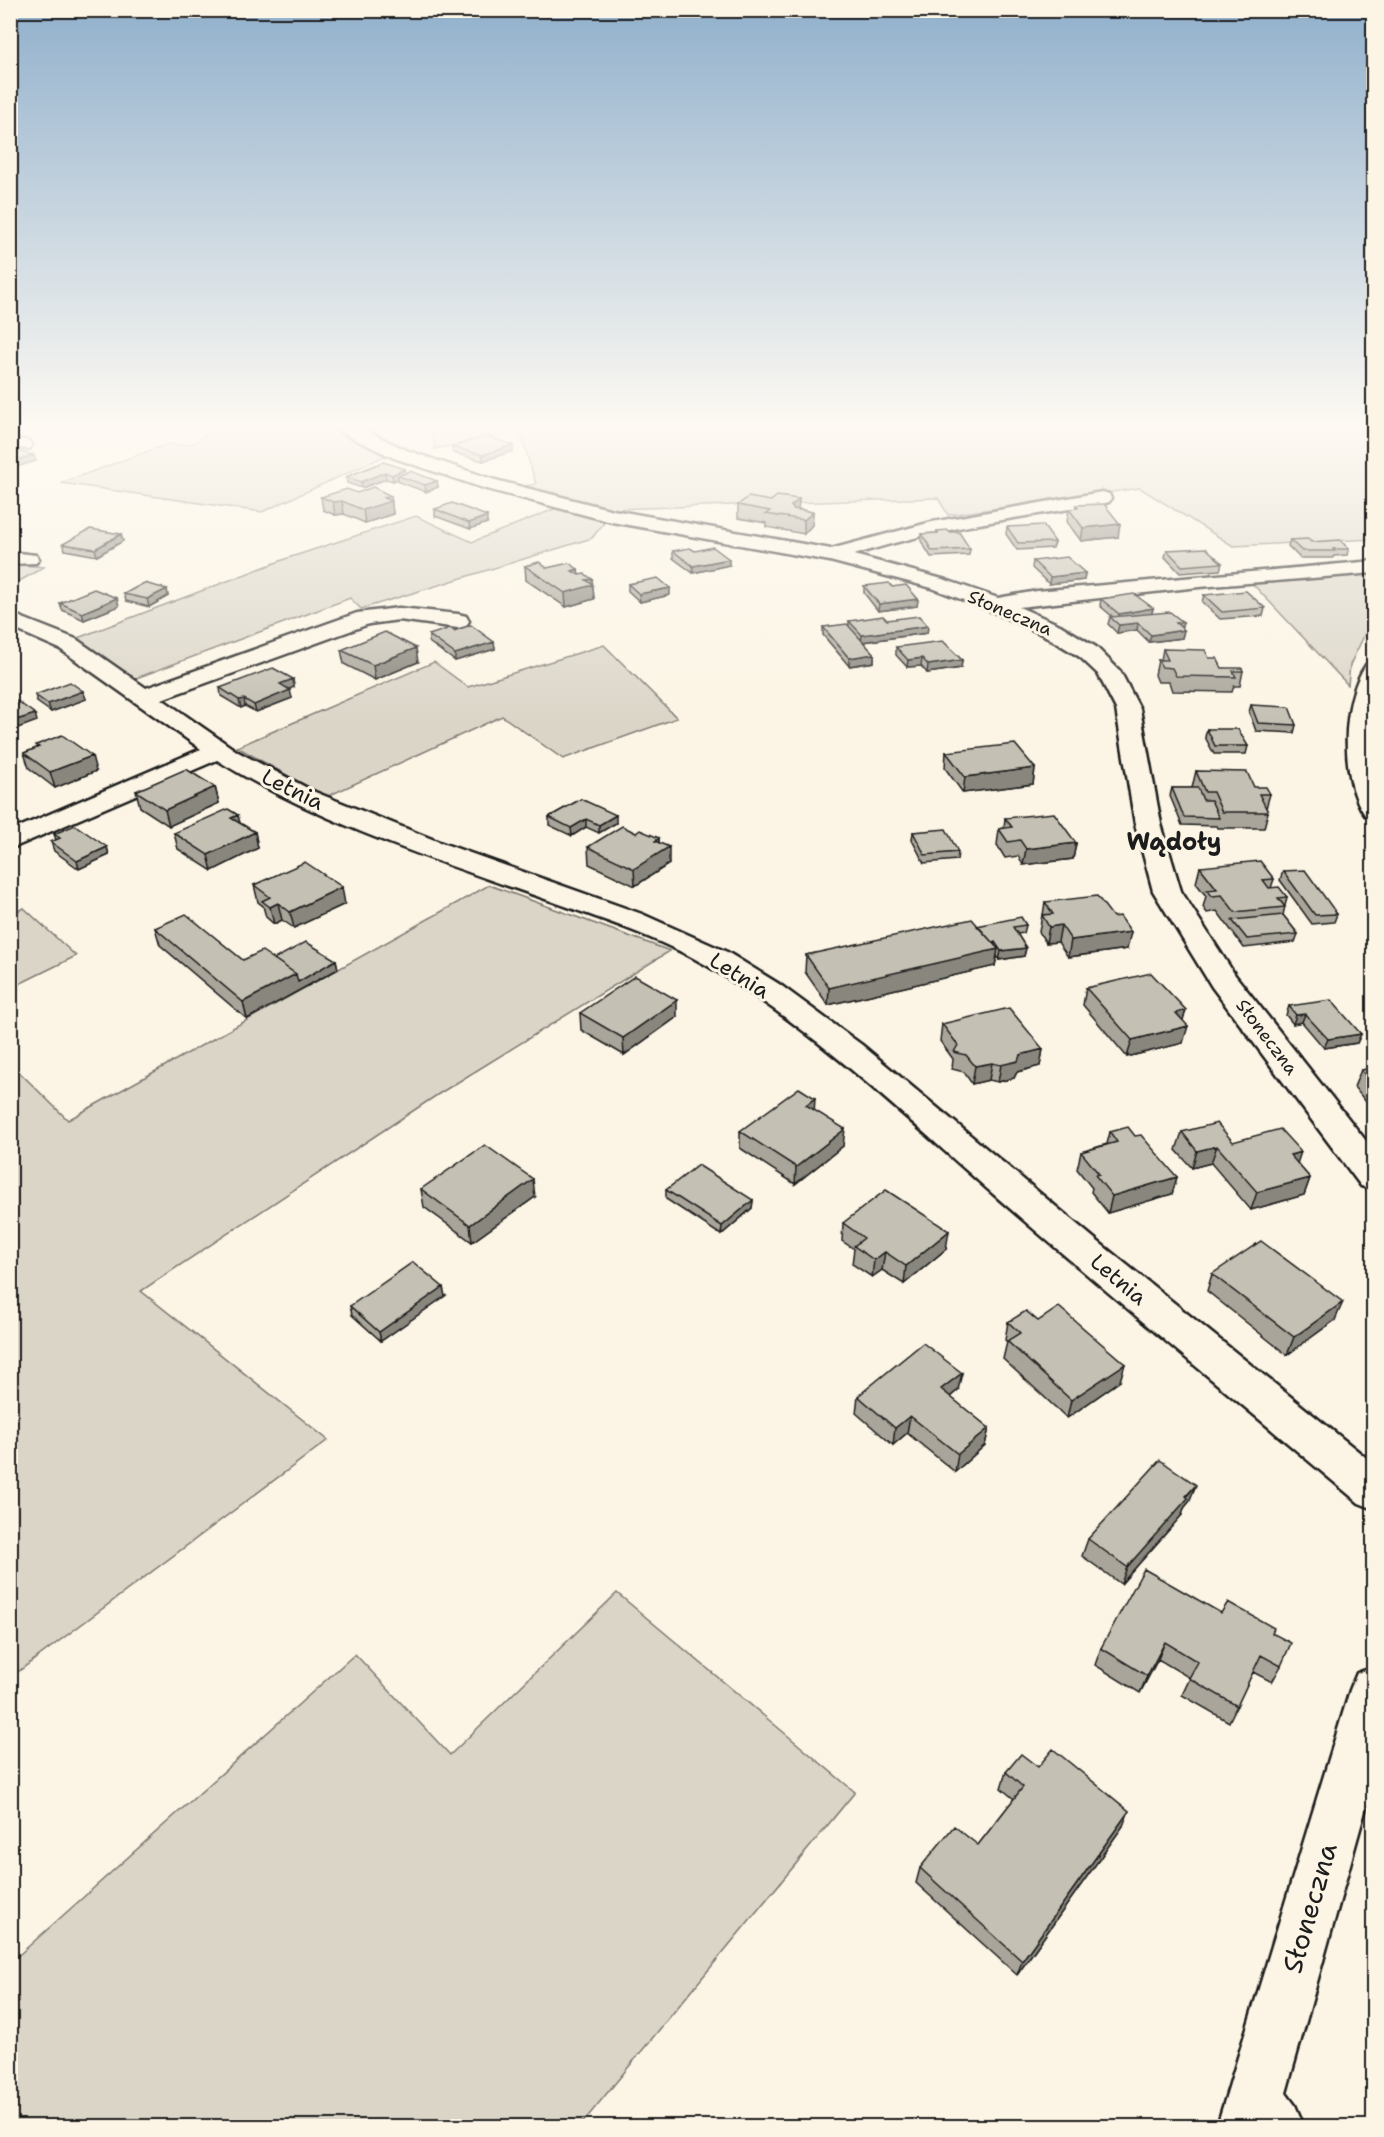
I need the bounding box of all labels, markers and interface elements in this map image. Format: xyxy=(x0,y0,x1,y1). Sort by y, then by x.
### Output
street label: Słoneczna xyxy=(964,585,1056,641)
street label: Letnia xyxy=(257,762,329,817)
district label: Wądoły xyxy=(1126,826,1222,858)
street label: Letnia xyxy=(704,946,776,1005)
street label: Słoneczna xyxy=(1231,994,1303,1080)
street label: Letnia xyxy=(1084,1247,1153,1312)
street label: Słoneczna xyxy=(1273,1838,1346,1977)

